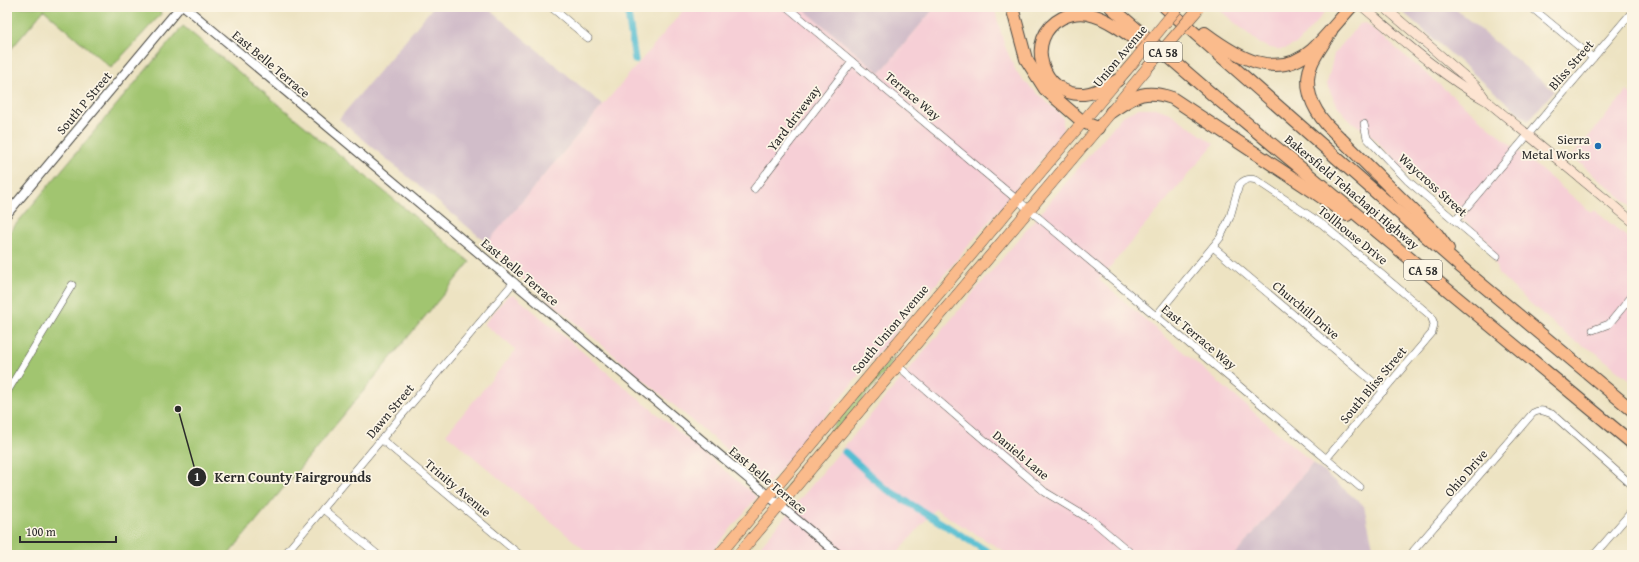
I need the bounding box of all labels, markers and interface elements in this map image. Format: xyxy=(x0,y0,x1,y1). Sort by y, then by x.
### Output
street label: Union Avenue xyxy=(1088,21,1152,91)
street label: East Belle Terrace xyxy=(228,26,314,102)
street label: Bliss Street xyxy=(1544,36,1598,94)
road number: CA 58 xyxy=(1144,42,1182,62)
street label: South P Street xyxy=(52,67,116,139)
street label: Terrace Way xyxy=(881,67,945,125)
street label: Yard driveway xyxy=(763,81,825,155)
street label: Bakersfield Tehachapi Highway xyxy=(1281,130,1424,254)
place label: Sierra Metal Works xyxy=(1522,130,1591,164)
marker: Sierra Metal Works xyxy=(1593,141,1603,151)
street label: Waycross Street xyxy=(1394,149,1472,221)
street label: Tollhouse Drive xyxy=(1314,201,1392,269)
street label: East Belle Terrace xyxy=(477,234,563,310)
road number: CA 58 xyxy=(1404,260,1442,280)
street label: Churchill Drive xyxy=(1268,276,1344,344)
street label: South Union Avenue xyxy=(847,280,933,378)
street label: East Terrace Way xyxy=(1157,300,1241,374)
street label: South Bliss Street xyxy=(1335,342,1411,428)
street label: Dawn Street xyxy=(361,379,419,442)
street label: Daniels Lane xyxy=(989,426,1053,484)
street label: East Belle Terrace xyxy=(725,442,811,518)
street label: Ohio Drive xyxy=(1440,445,1492,501)
street label: Trinity Avenue xyxy=(421,455,495,521)
callout: Kern County Fairgrounds xyxy=(187,464,379,490)
text: Kern County Fairgrounds xyxy=(215,467,371,487)
text: 1 xyxy=(194,468,200,485)
scale bar xyxy=(20,518,116,544)
text: 100 m xyxy=(26,523,56,540)

